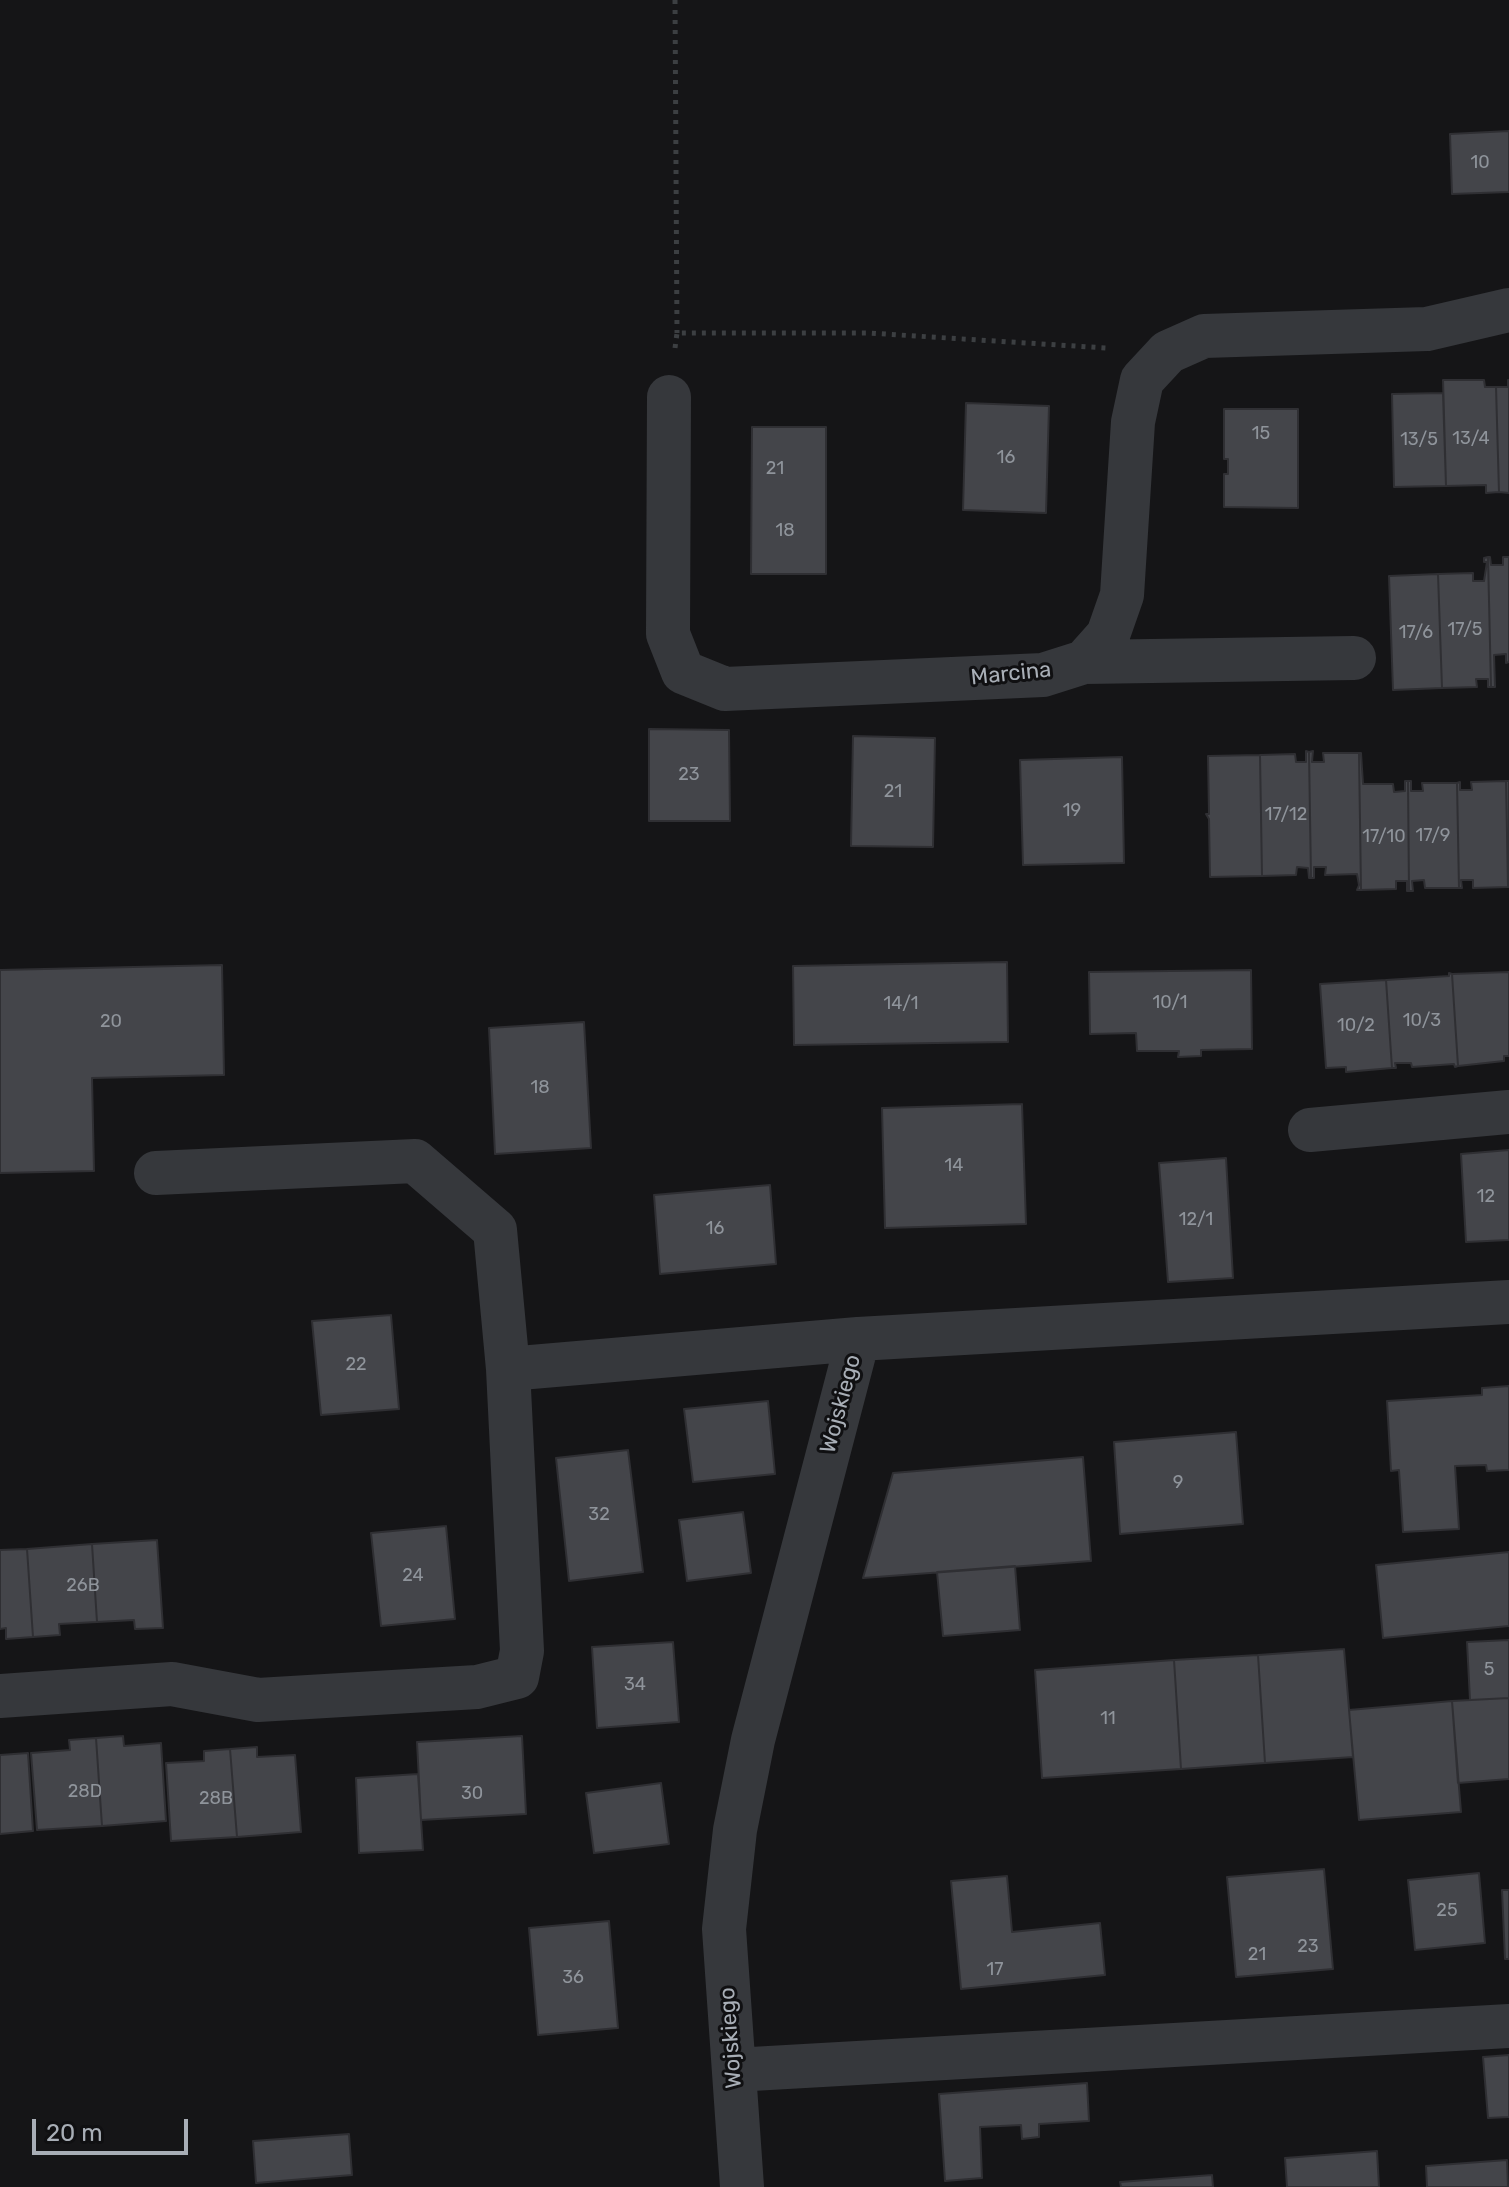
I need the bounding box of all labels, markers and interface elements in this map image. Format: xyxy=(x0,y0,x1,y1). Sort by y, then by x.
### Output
house number: 10 xyxy=(1470,152,1490,174)
house number: 15 xyxy=(1252,423,1270,445)
house number: 13/4 xyxy=(1452,428,1490,450)
house number: 13/5 xyxy=(1400,429,1438,451)
house number: 16 xyxy=(997,447,1015,469)
house number: 21 xyxy=(766,458,784,480)
house number: 18 xyxy=(775,520,795,542)
house number: 17/5 xyxy=(1447,619,1483,641)
house number: 17/6 xyxy=(1399,622,1433,644)
street label: Marcina xyxy=(969,657,1053,691)
house number: 23 xyxy=(678,764,700,786)
house number: 21 xyxy=(884,781,902,803)
house number: 19 xyxy=(1063,800,1081,822)
house number: 17/12 xyxy=(1265,804,1307,826)
house number: 17/9 xyxy=(1415,825,1451,847)
house number: 17/10 xyxy=(1362,826,1406,848)
house number: 10/1 xyxy=(1152,992,1188,1014)
house number: 14/1 xyxy=(883,993,919,1015)
house number: 10/3 xyxy=(1403,1010,1441,1032)
house number: 20 xyxy=(100,1011,122,1033)
house number: 10/2 xyxy=(1337,1015,1375,1037)
house number: 18 xyxy=(530,1077,550,1099)
house number: 14 xyxy=(945,1155,963,1177)
house number: 12 xyxy=(1477,1186,1495,1208)
house number: 12/1 xyxy=(1179,1209,1213,1231)
house number: 16 xyxy=(706,1218,724,1240)
street label: Wojskiego xyxy=(815,1352,867,1456)
house number: 22 xyxy=(345,1354,367,1376)
house number: 9 xyxy=(1173,1472,1183,1494)
house number: 32 xyxy=(588,1504,610,1526)
house number: 24 xyxy=(402,1565,424,1587)
house number: 26B xyxy=(66,1575,100,1597)
house number: 5 xyxy=(1484,1659,1494,1681)
house number: 34 xyxy=(624,1674,646,1696)
house number: 11 xyxy=(1100,1708,1116,1730)
house number: 28D xyxy=(68,1781,102,1803)
house number: 30 xyxy=(461,1783,483,1805)
house number: 28B xyxy=(199,1788,233,1810)
house number: 25 xyxy=(1436,1900,1458,1922)
house number: 23 xyxy=(1297,1936,1319,1958)
house number: 21 xyxy=(1248,1944,1266,1966)
house number: 17 xyxy=(987,1959,1003,1981)
house number: 36 xyxy=(562,1967,584,1989)
street label: Wojskiego xyxy=(714,1987,748,2089)
scale bar xyxy=(36,2103,192,2153)
text: 20 m xyxy=(46,2119,103,2147)

